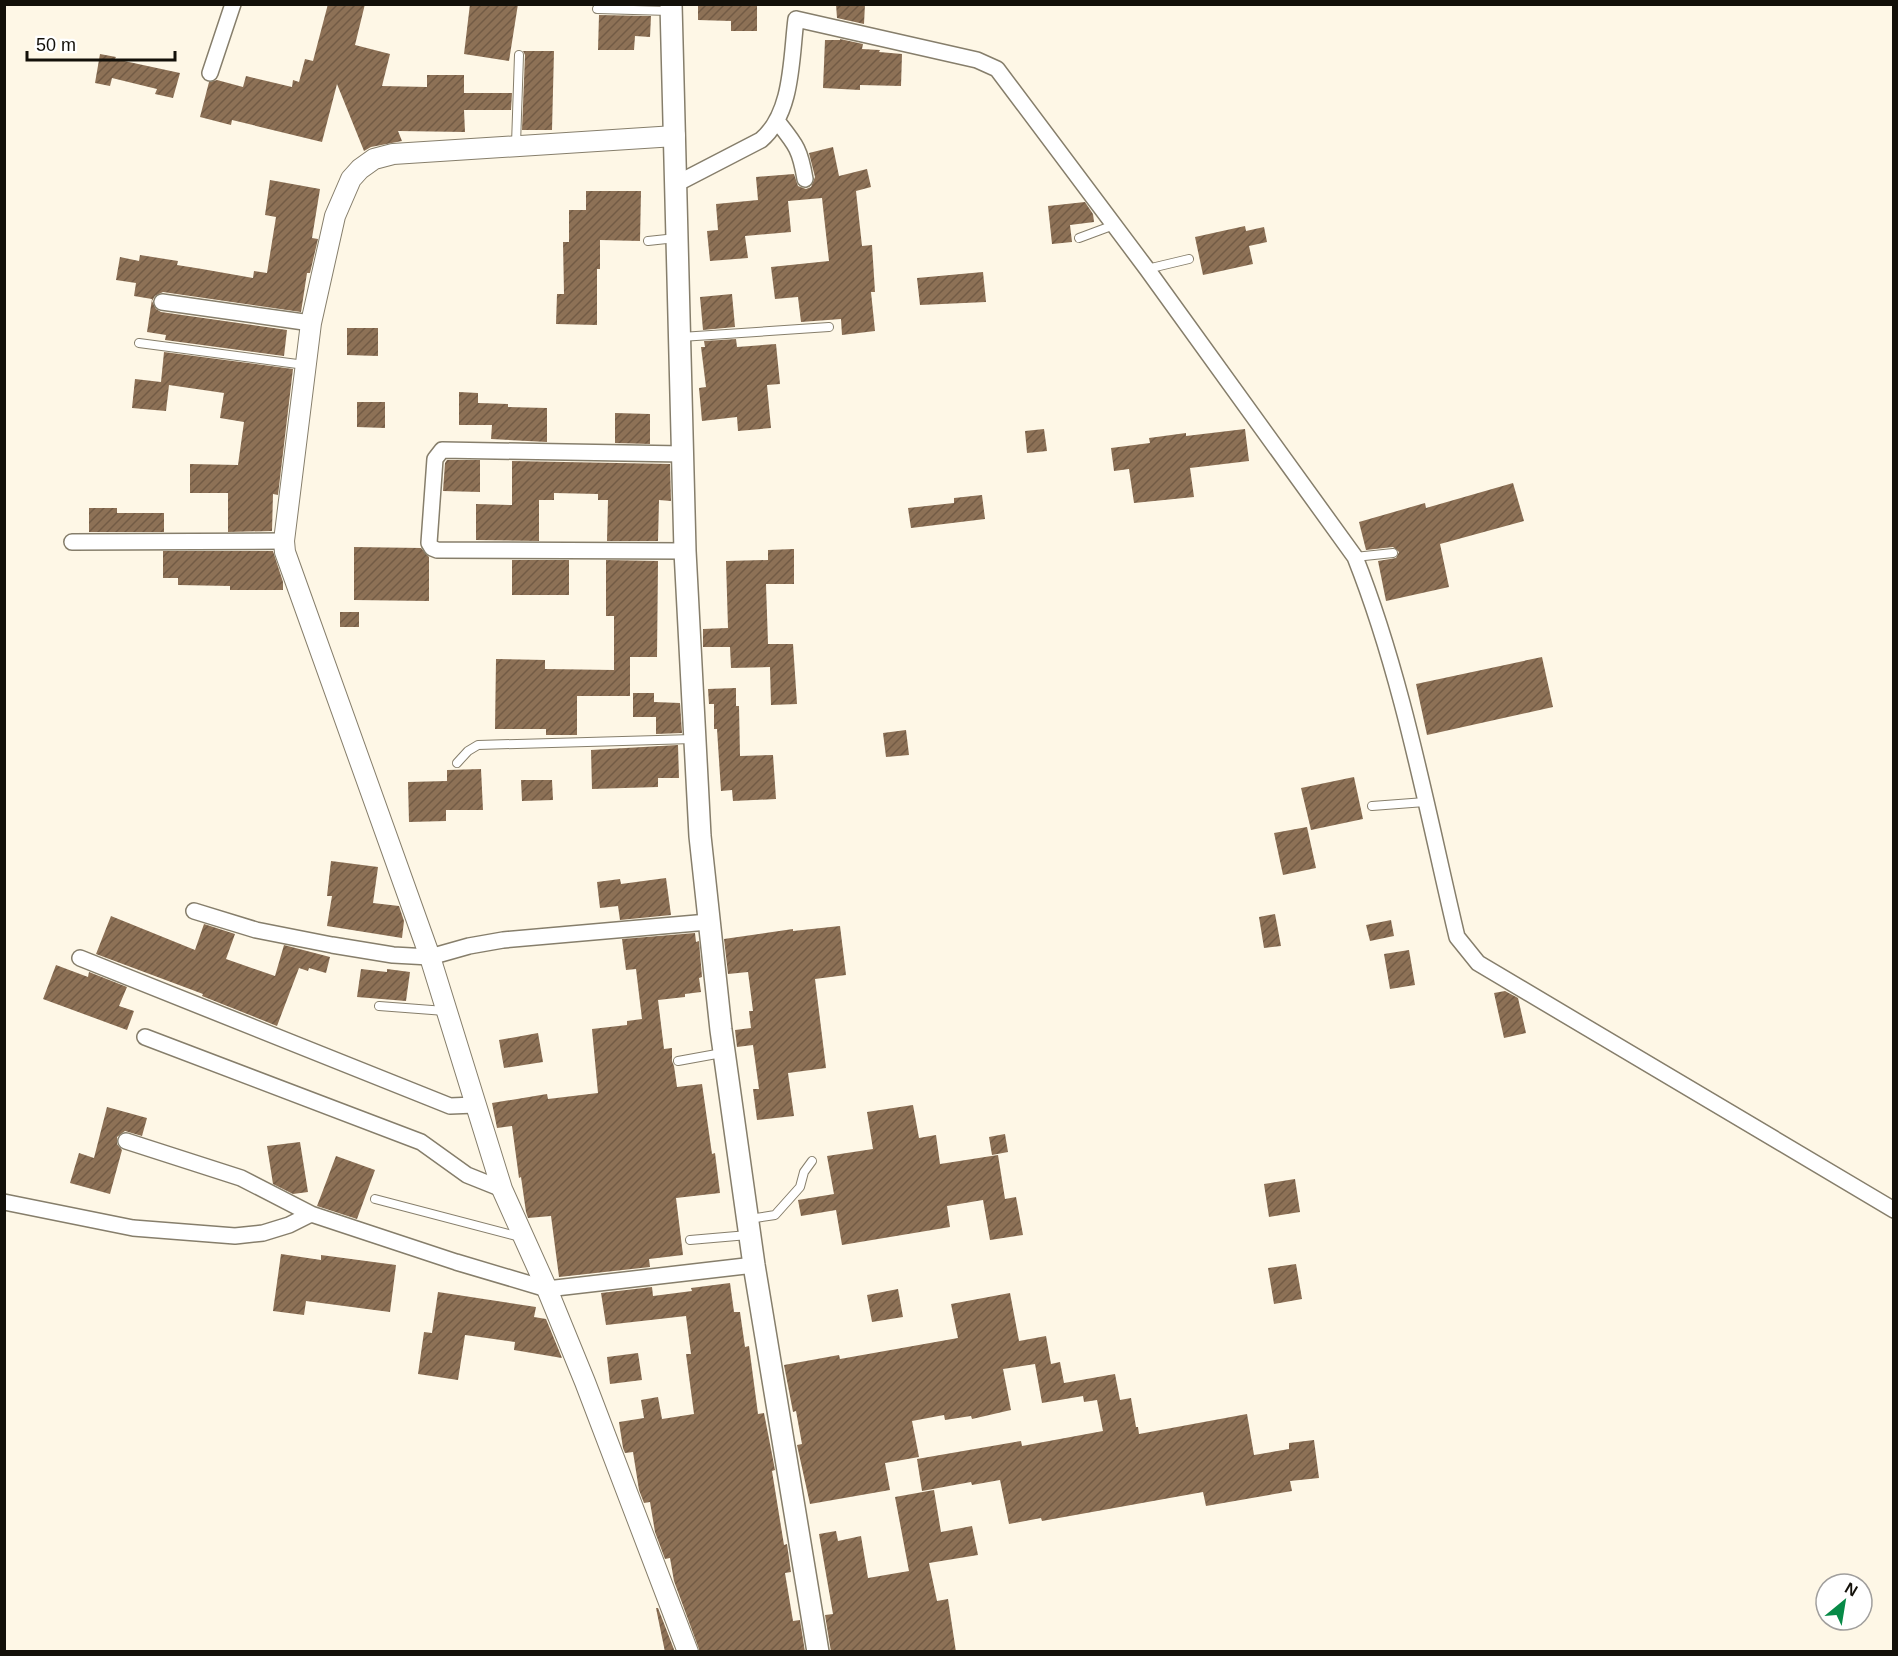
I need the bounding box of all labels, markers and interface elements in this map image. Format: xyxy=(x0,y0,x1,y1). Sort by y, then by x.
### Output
scale bar xyxy=(27,24,176,62)
text: 50 m xyxy=(36,35,76,55)
north arrow xyxy=(1814,1572,1874,1632)
text: N xyxy=(1842,1579,1861,1600)

